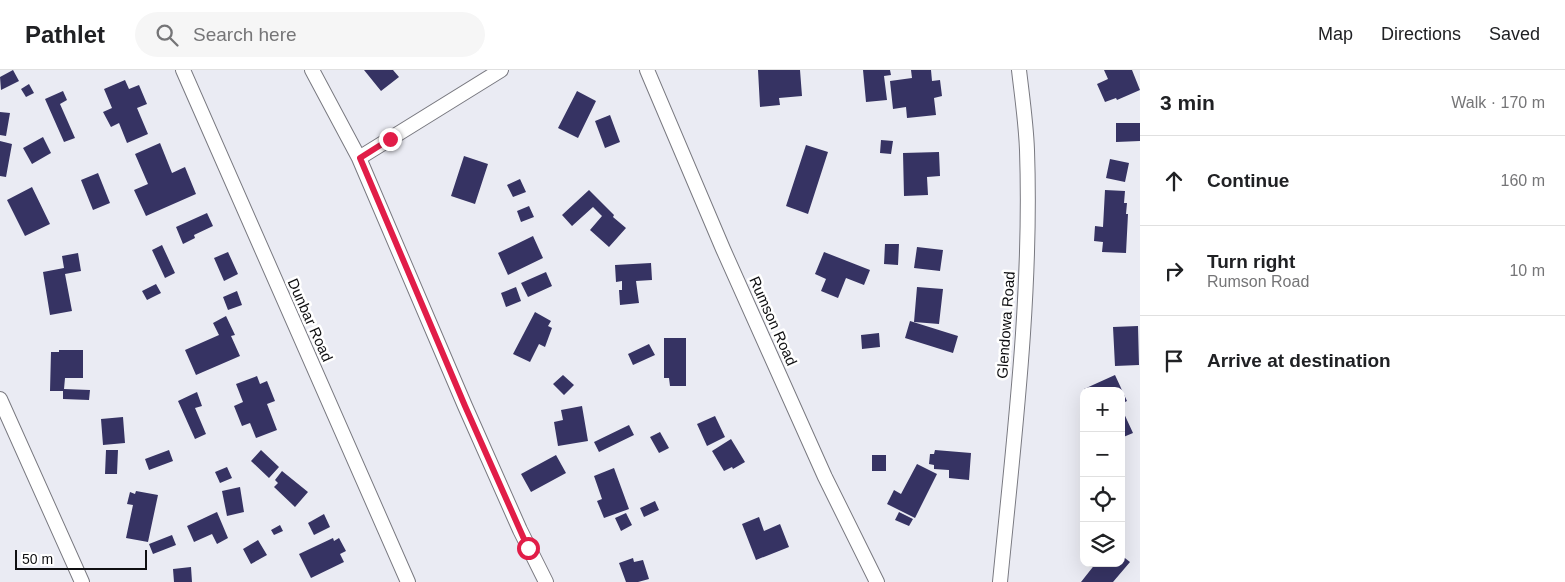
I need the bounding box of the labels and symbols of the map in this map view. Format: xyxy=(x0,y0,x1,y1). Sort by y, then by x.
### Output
route end xyxy=(379,128,402,151)
street label: Glendowa Road xyxy=(993,271,1018,379)
street label: Rumson Road xyxy=(746,274,801,368)
street label: Dunbar Road xyxy=(285,276,336,364)
route start xyxy=(517,537,540,560)
scale bar xyxy=(15,547,148,570)

